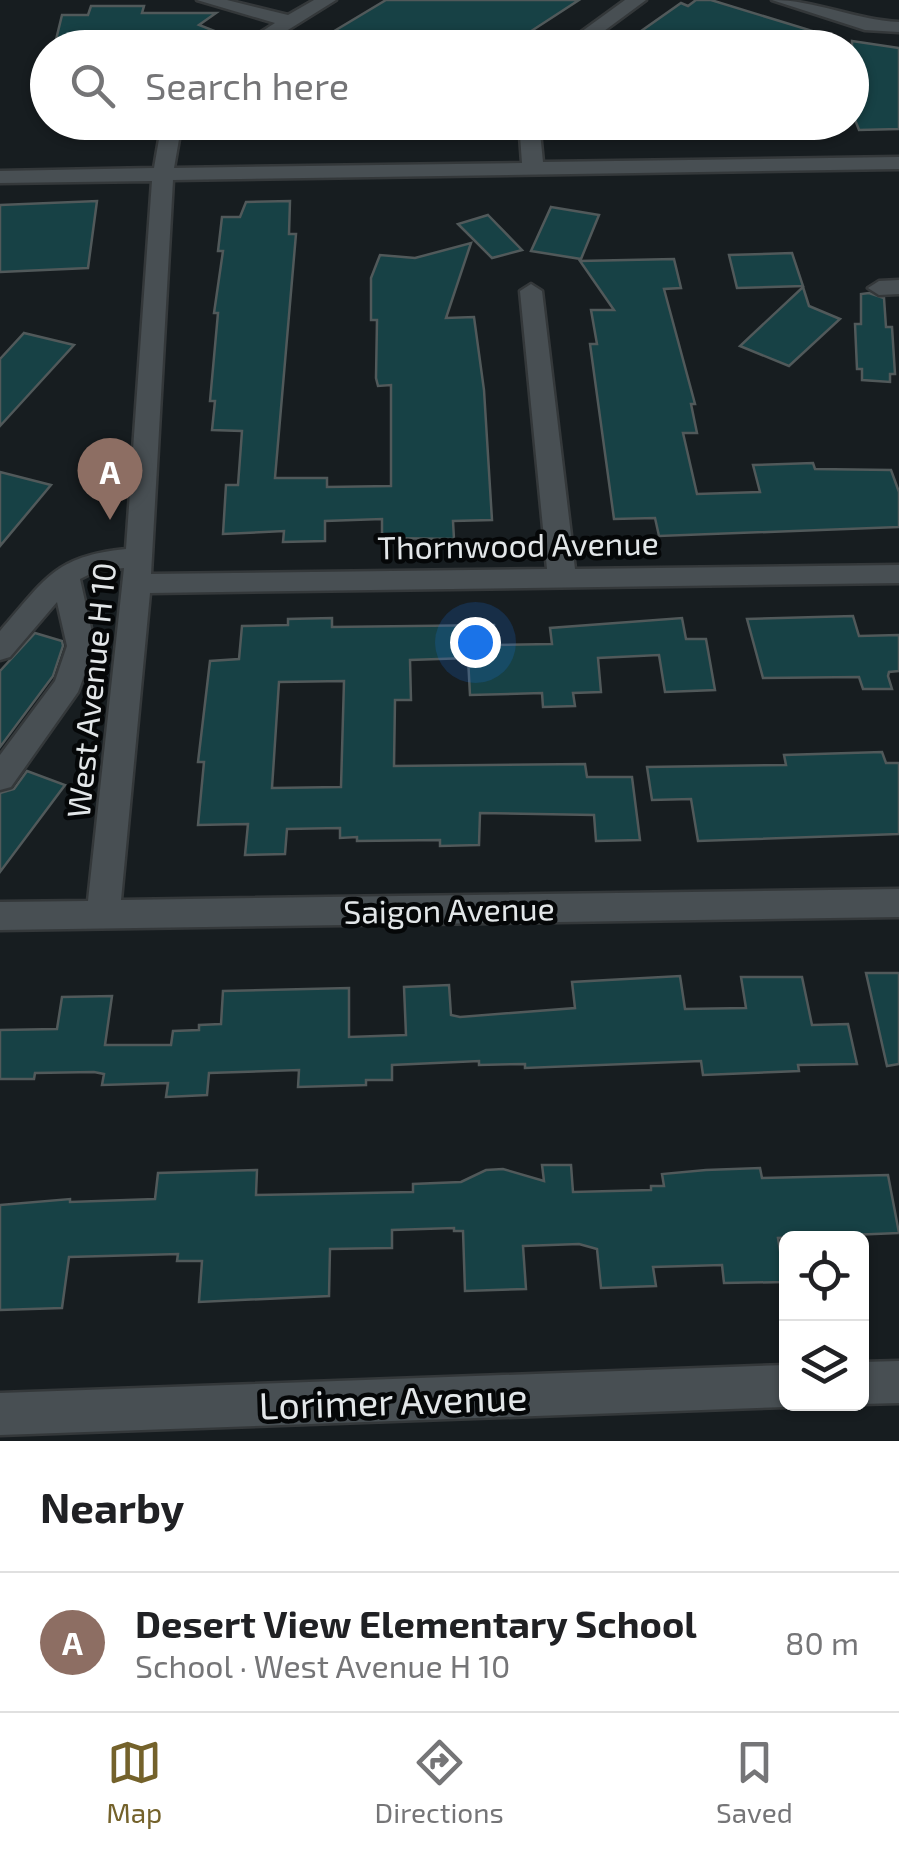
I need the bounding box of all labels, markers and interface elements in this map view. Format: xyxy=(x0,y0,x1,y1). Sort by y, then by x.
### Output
search box xyxy=(30,30,869,140)
icon: search xyxy=(65,58,120,113)
text: Search here xyxy=(145,62,349,108)
pin: A xyxy=(78,438,142,520)
street label: Thornwood Avenue xyxy=(377,523,659,565)
street label: West Avenue H 10 xyxy=(58,560,122,820)
your location xyxy=(450,617,501,668)
street label: Saigon Avenue xyxy=(343,888,555,930)
map controls xyxy=(779,1231,869,1411)
button: locate xyxy=(779,1231,869,1321)
button: layers xyxy=(779,1321,869,1411)
street label: Lorimer Avenue xyxy=(258,1372,528,1428)
text: Nearby xyxy=(40,1481,184,1531)
text: Desert View Elementary School xyxy=(135,1600,697,1646)
text: A xyxy=(62,1623,83,1661)
text: 80 m xyxy=(785,1623,859,1661)
text: School · West Avenue H 10 xyxy=(135,1646,510,1684)
tab: Map xyxy=(106,1735,162,1829)
tab: Directions xyxy=(375,1735,504,1829)
tab: Saved xyxy=(716,1735,793,1829)

